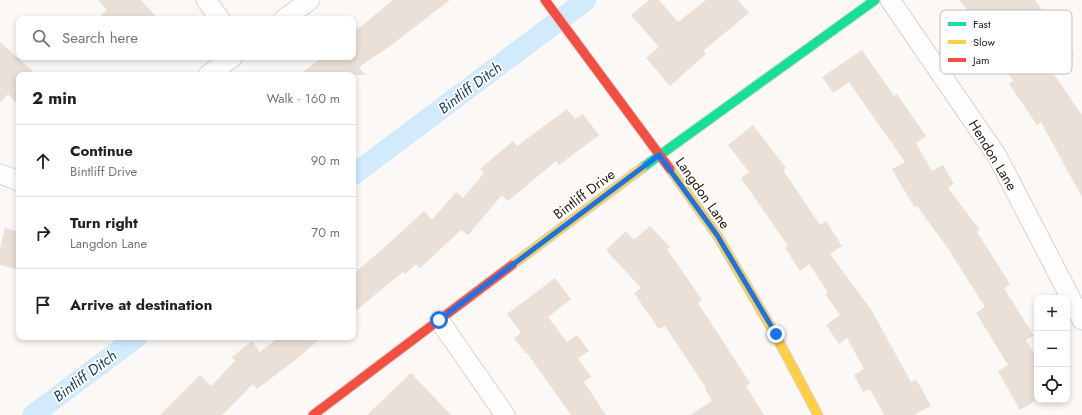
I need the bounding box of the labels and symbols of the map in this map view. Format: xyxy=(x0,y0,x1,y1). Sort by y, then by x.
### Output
legend xyxy=(940,10,1072,74)
text: Fast xyxy=(973,16,991,32)
text: Slow xyxy=(973,34,995,50)
text: Jam xyxy=(971,52,990,68)
water label: Bintliff Ditch xyxy=(434,57,506,119)
street label: Hendon Lane xyxy=(964,116,1022,194)
street label: Langdon Lane xyxy=(671,153,735,233)
street label: Bintliff Drive xyxy=(549,164,619,224)
route start xyxy=(430,311,448,329)
route end xyxy=(767,325,785,343)
water label: Bintliff Ditch xyxy=(49,345,121,407)

